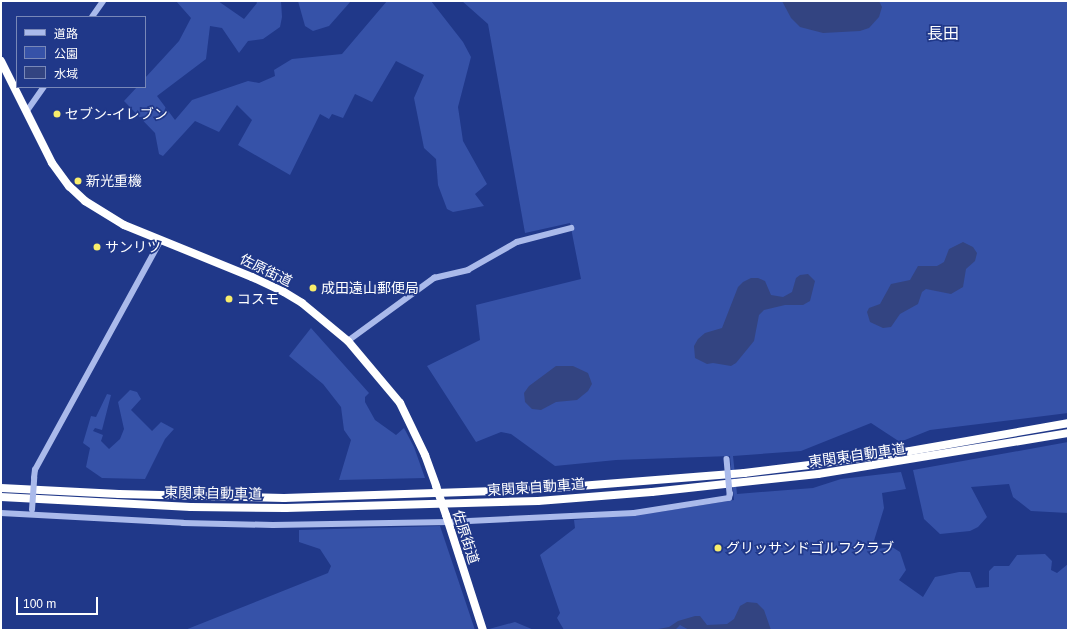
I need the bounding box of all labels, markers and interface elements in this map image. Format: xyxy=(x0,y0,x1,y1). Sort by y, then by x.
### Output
legend xyxy=(16,16,146,88)
district label: 長田 xyxy=(927,24,959,44)
text: 道路 xyxy=(54,27,78,41)
text: 公園 xyxy=(54,47,78,61)
text: 水域 xyxy=(54,67,78,81)
place label: セブン-イレブン xyxy=(65,106,168,122)
marker: セブン-イレブン xyxy=(52,109,62,119)
place label: 新光重機 xyxy=(86,173,142,189)
marker: 新光重機 xyxy=(73,176,83,186)
place label: サンリツ xyxy=(105,239,161,255)
marker: サンリツ xyxy=(92,242,102,252)
street label: 佐原街道 xyxy=(237,250,295,290)
place label: 成田遠山郵便局 xyxy=(321,280,419,296)
marker: 成田遠山郵便局 xyxy=(308,283,318,293)
place label: コスモ xyxy=(237,291,279,307)
marker: コスモ xyxy=(224,294,234,304)
street label: 東関東自動車道 xyxy=(807,440,907,470)
street label: 東関東自動車道 xyxy=(487,475,585,499)
street label: 東関東自動車道 xyxy=(164,484,262,502)
street label: 佐原街道 xyxy=(449,508,483,566)
place label: グリッサンドゴルフクラブ xyxy=(726,540,894,556)
marker: グリッサンドゴルフクラブ xyxy=(713,543,723,553)
scale bar xyxy=(18,589,100,615)
text: 100 m xyxy=(23,597,56,611)

